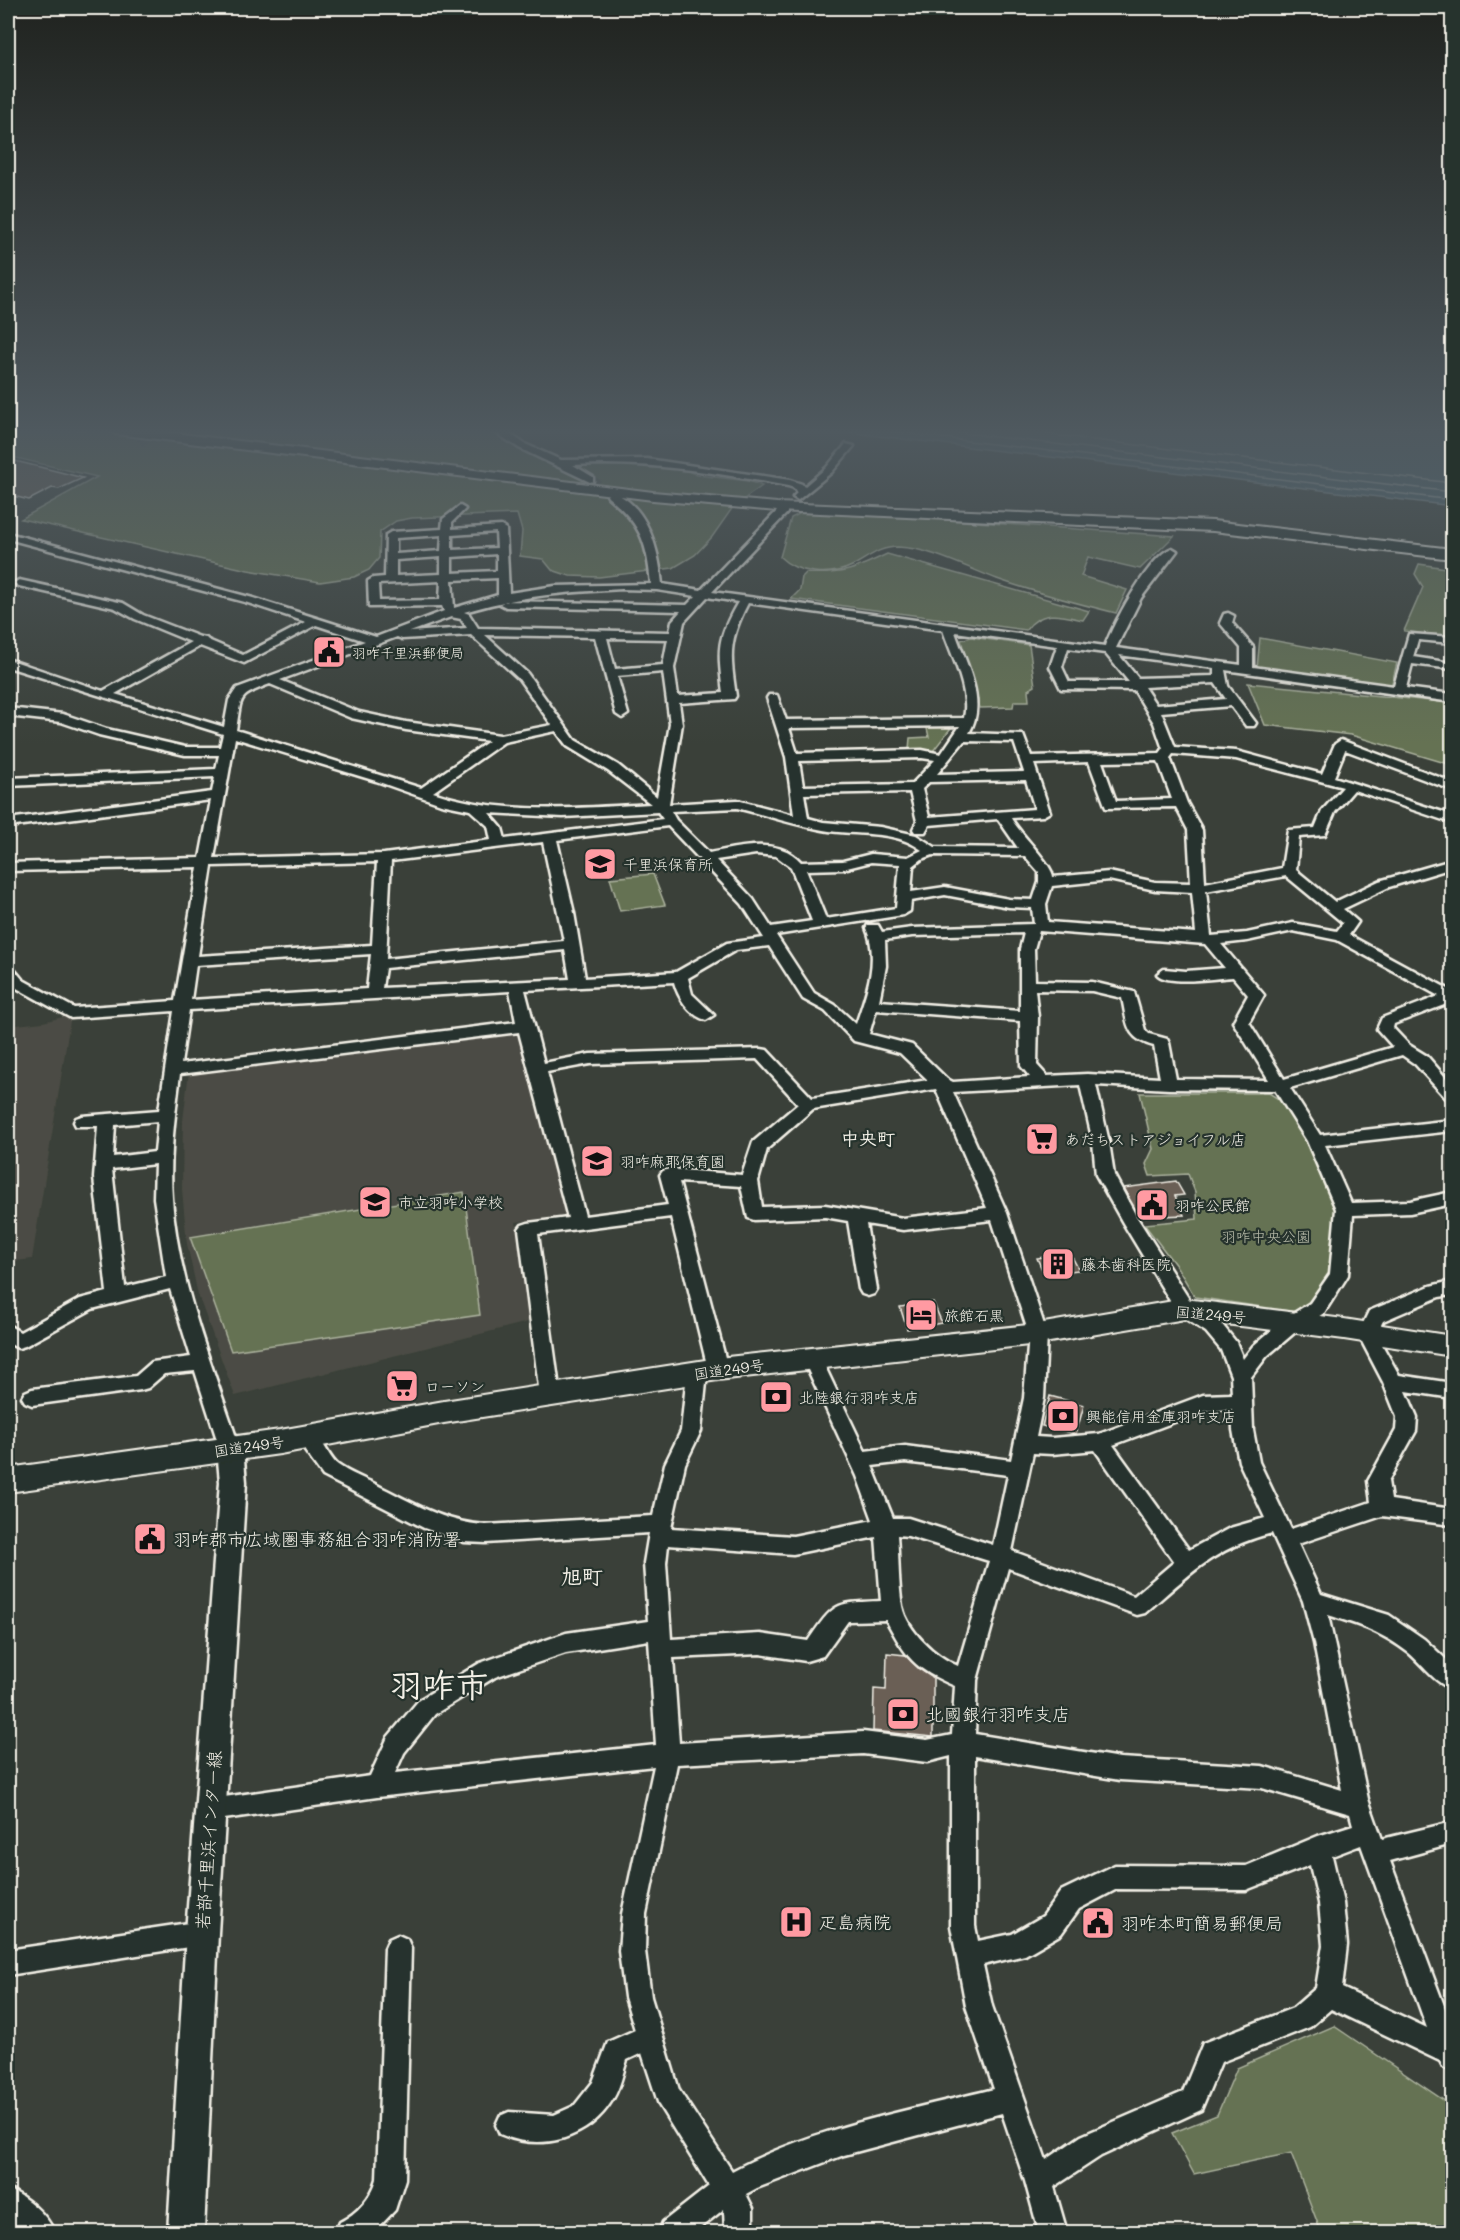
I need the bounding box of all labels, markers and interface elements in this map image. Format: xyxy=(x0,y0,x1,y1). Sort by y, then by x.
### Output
public building icon: 羽咋千里浜郵便局 xyxy=(311,634,347,670)
place label: 羽咋千里浜郵便局 xyxy=(352,643,464,662)
school or university icon: 千里浜保育所 xyxy=(582,846,618,882)
place label: 千里浜保育所 xyxy=(623,854,713,874)
supermarket icon: あだちストアジョイフル店 xyxy=(1024,1121,1060,1157)
district label: 中央町 xyxy=(841,1126,895,1150)
place label: あだちストアジョイフル店 xyxy=(1065,1129,1246,1149)
school or university icon: 羽咋麻耶保育園 xyxy=(579,1143,615,1179)
place label: 羽咋麻耶保育園 xyxy=(620,1151,725,1171)
school or university icon: 市立羽咋小学校 xyxy=(357,1184,393,1220)
public building icon: 羽咋公民館 xyxy=(1134,1187,1170,1223)
place label: 市立羽咋小学校 xyxy=(398,1192,503,1212)
place label: 羽咋公民館 xyxy=(1175,1195,1250,1215)
park label: 羽咋中央公園 xyxy=(1221,1226,1311,1246)
building icon: 藤本歯科医院 xyxy=(1040,1246,1076,1282)
place label: 藤本歯科医院 xyxy=(1081,1254,1171,1274)
hotel icon: 旅館石黒 xyxy=(903,1297,939,1333)
street label: 国道249号 xyxy=(1175,1301,1247,1327)
place label: 旅館石黒 xyxy=(944,1305,1004,1325)
street label: 国道249号 xyxy=(692,1354,766,1384)
supermarket icon: ローソン xyxy=(384,1368,420,1404)
place label: ローソン xyxy=(425,1376,485,1396)
bank icon: 北陸銀行羽咋支店 xyxy=(758,1379,794,1415)
place label: 北陸銀行羽咋支店 xyxy=(799,1387,919,1407)
bank icon: 興能信用金庫羽咋支店 xyxy=(1045,1398,1081,1434)
place label: 興能信用金庫羽咋支店 xyxy=(1086,1406,1236,1426)
street label: 国道249号 xyxy=(212,1431,286,1461)
public building icon: 羽咋郡市広域圏事務組合羽咋消防署 xyxy=(132,1521,168,1557)
place label: 羽咋郡市広域圏事務組合羽咋消防署 xyxy=(173,1527,461,1551)
district label: 旭町 xyxy=(561,1562,603,1589)
district label: 羽咋市 xyxy=(390,1662,489,1705)
bank icon: 北國銀行羽咋支店 xyxy=(885,1696,921,1732)
place label: 北國銀行羽咋支店 xyxy=(926,1702,1070,1726)
street label: 若部千里浜インター線 xyxy=(190,1750,226,1930)
hospital icon: 疋島病院 xyxy=(778,1904,814,1940)
public building icon: 羽咋本町簡易郵便局 xyxy=(1080,1905,1116,1941)
place label: 疋島病院 xyxy=(819,1910,891,1934)
place label: 羽咋本町簡易郵便局 xyxy=(1121,1911,1283,1935)

